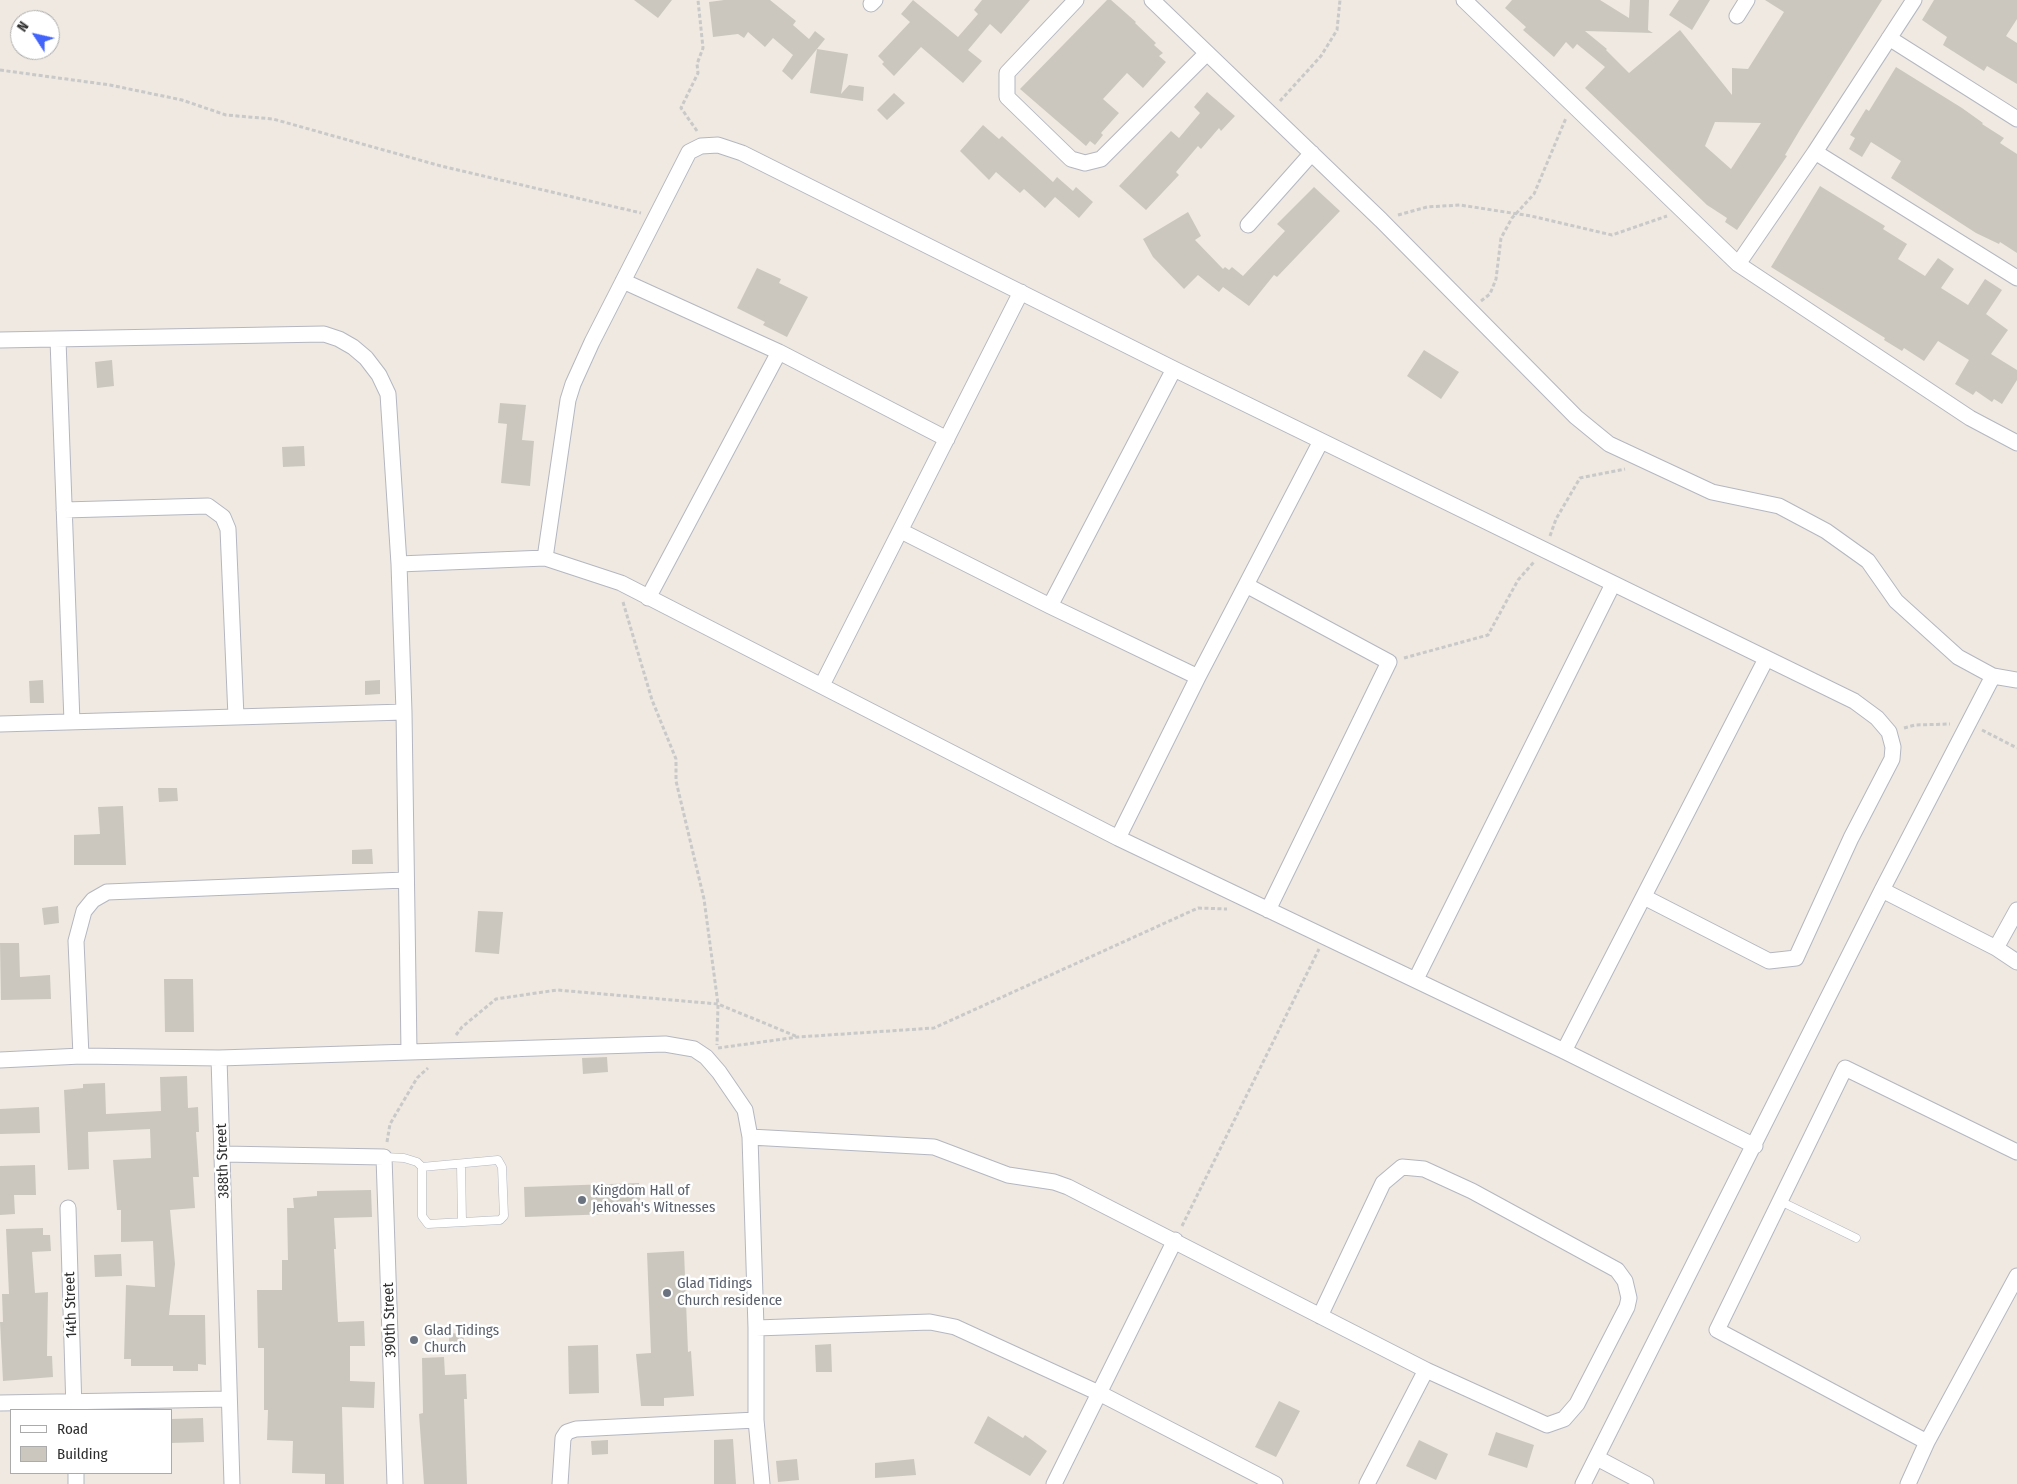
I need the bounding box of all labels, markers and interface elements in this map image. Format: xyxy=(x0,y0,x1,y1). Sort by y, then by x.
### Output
north arrow xyxy=(10,10,60,60)
text: N xyxy=(14,18,32,35)
street label: 388th Street xyxy=(213,1123,233,1199)
place label: Kingdom Hall of Jehovah's Witnesses xyxy=(592,1182,715,1217)
marker: Kingdom Hall of Jehovah's Witnesses xyxy=(576,1194,588,1206)
street label: 14th Street xyxy=(61,1272,81,1338)
place label: Glad Tidings Church residence xyxy=(677,1275,782,1310)
street label: 390th Street xyxy=(380,1282,400,1358)
marker: Glad Tidings Church residence xyxy=(661,1287,673,1299)
place label: Glad Tidings Church xyxy=(424,1322,499,1357)
marker: Glad Tidings Church xyxy=(408,1334,420,1346)
legend xyxy=(10,1409,172,1474)
text: Road xyxy=(57,1420,88,1438)
text: Building xyxy=(57,1445,108,1463)

